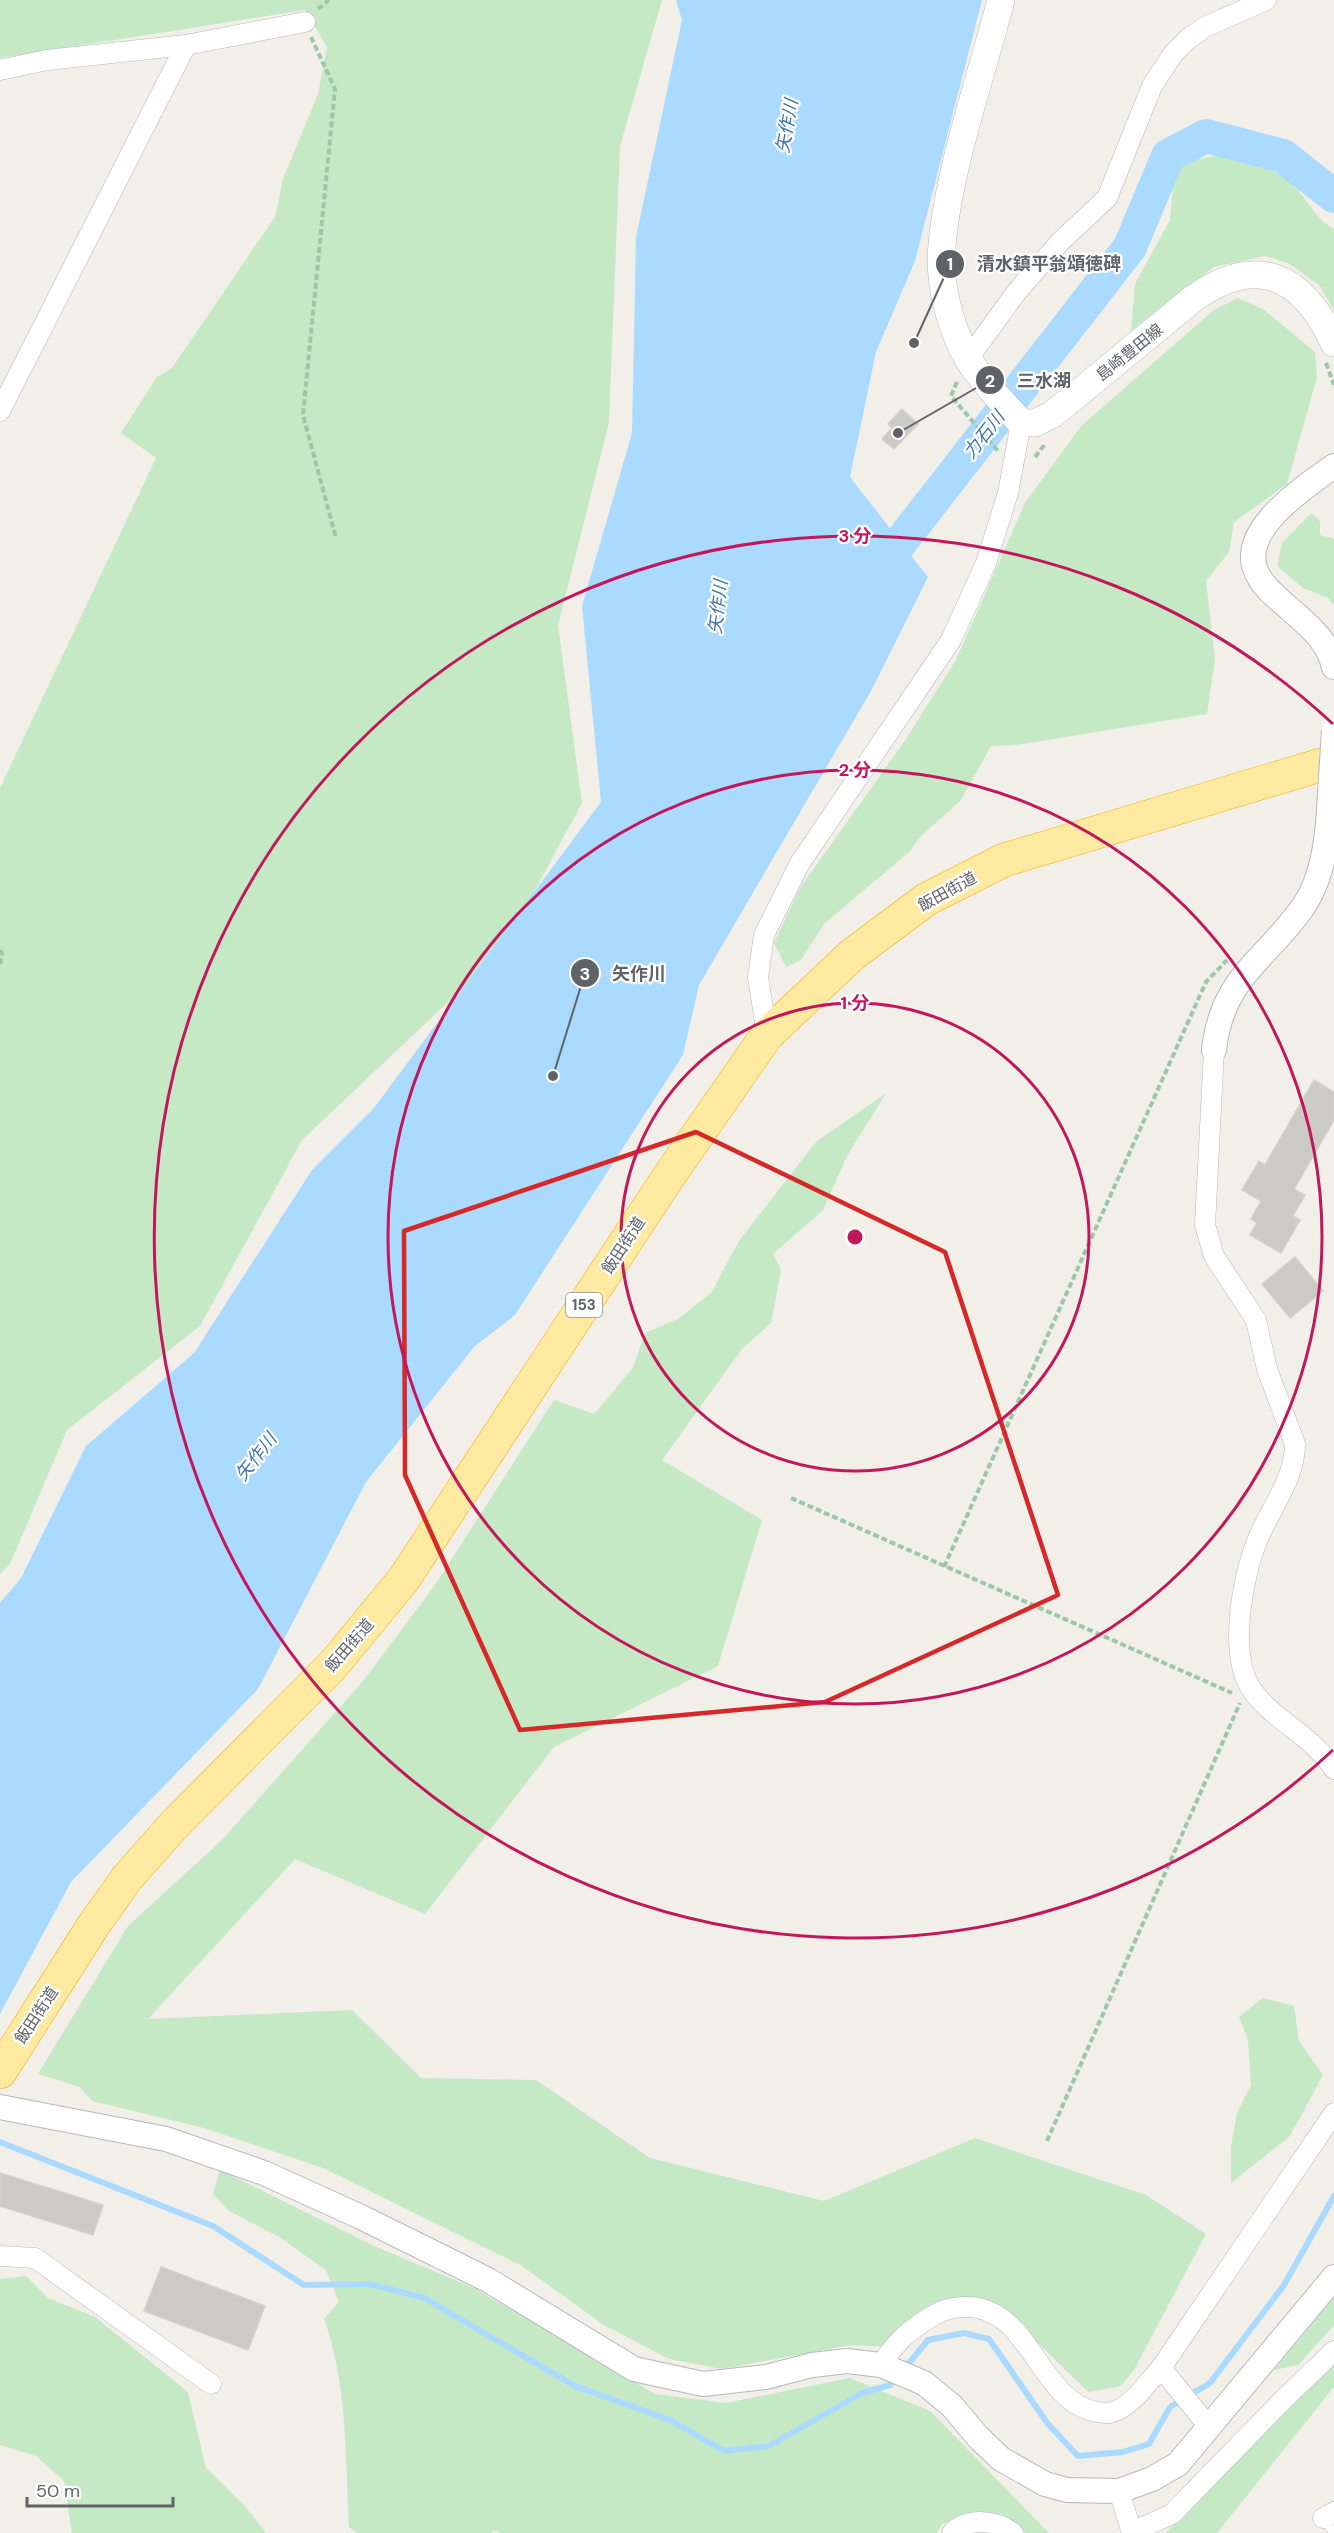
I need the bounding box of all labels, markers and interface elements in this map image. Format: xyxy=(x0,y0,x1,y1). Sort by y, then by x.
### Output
water label: 矢作川 xyxy=(770,95,804,155)
callout: 清水鎮平翁頌徳碑 xyxy=(935,246,1133,282)
text: 1 xyxy=(947,252,953,276)
text: 清水鎮平翁頌徳碑 xyxy=(977,252,1121,276)
street label: 島崎豊田線 xyxy=(1092,319,1167,386)
callout: 三水湖 xyxy=(975,362,1083,398)
text: 2 xyxy=(985,369,995,393)
text: 三水湖 xyxy=(1017,369,1071,393)
water label: 力石川 xyxy=(958,405,1011,464)
text: 3 分 xyxy=(838,524,872,548)
water label: 矢作川 xyxy=(703,577,733,635)
text: 2 分 xyxy=(839,758,871,782)
street label: 飯田街道 xyxy=(914,867,980,916)
callout: 矢作川 xyxy=(570,955,678,991)
text: 3 xyxy=(580,962,590,986)
text: 矢作川 xyxy=(612,962,666,986)
text: 1 分 xyxy=(841,991,869,1015)
street label: 飯田街道 xyxy=(597,1213,650,1278)
centre of rings xyxy=(845,1227,865,1247)
road number: 153 xyxy=(566,1293,602,1317)
water label: 矢作川 xyxy=(230,1427,283,1486)
street label: 飯田街道 xyxy=(320,1614,378,1676)
street label: 飯田街道 xyxy=(10,1983,63,2048)
scale bar xyxy=(27,2470,172,2508)
text: 50 m xyxy=(36,2479,80,2503)

